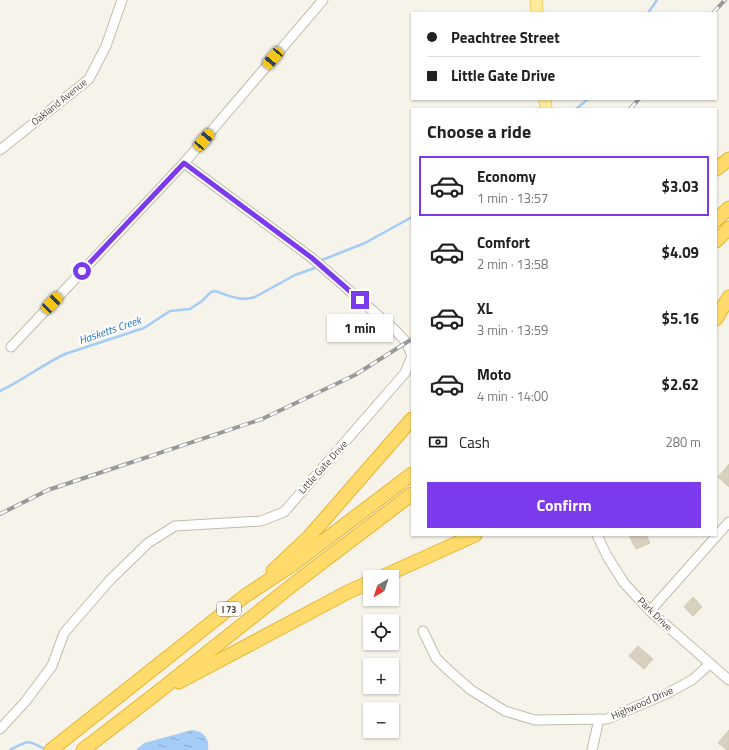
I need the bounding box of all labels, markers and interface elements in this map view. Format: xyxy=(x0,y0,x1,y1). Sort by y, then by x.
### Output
text: Peachtree Street xyxy=(451,26,560,49)
car xyxy=(261,45,285,71)
text: Little Gate Drive xyxy=(451,64,555,87)
street label: Oakland Avenue xyxy=(28,75,90,129)
text: Choose a ride xyxy=(427,118,531,145)
car xyxy=(192,127,216,153)
text: Economy xyxy=(477,165,536,188)
icon: car xyxy=(429,168,465,204)
text: $3.03 xyxy=(662,175,699,198)
text: 1 min · 13:57 xyxy=(477,188,548,208)
text: Comfort xyxy=(477,231,530,254)
icon: car xyxy=(429,234,465,270)
text: $4.09 xyxy=(662,241,699,264)
text: 2 min · 13:58 xyxy=(477,254,548,274)
route start xyxy=(73,262,91,280)
car xyxy=(39,290,65,316)
route end xyxy=(351,291,369,309)
text: XL xyxy=(477,297,493,320)
icon: car xyxy=(429,300,465,336)
text: $5.16 xyxy=(662,307,699,330)
water label: Hasketts Creek xyxy=(77,312,144,348)
callout: 1 min xyxy=(327,314,393,342)
text: 1 min xyxy=(344,318,376,338)
text: 3 min · 13:59 xyxy=(477,320,548,340)
text: Moto xyxy=(477,363,511,386)
icon: car xyxy=(429,366,465,402)
text: $2.62 xyxy=(662,373,699,396)
text: 4 min · 14:00 xyxy=(477,386,548,406)
icon: cash xyxy=(427,431,449,453)
text: Cash xyxy=(459,431,490,454)
text: 280 m xyxy=(665,432,701,452)
street label: Little Gate Drive xyxy=(295,437,351,497)
button: Confirm xyxy=(427,482,701,528)
north arrow xyxy=(363,570,399,606)
map controls xyxy=(363,570,399,738)
street label: Park Drive xyxy=(634,594,676,634)
road number: I 73 xyxy=(217,602,241,616)
button: locate xyxy=(363,614,399,650)
button: + xyxy=(363,658,399,694)
street label: Highwood Drive xyxy=(608,683,676,723)
button: − xyxy=(363,702,399,738)

